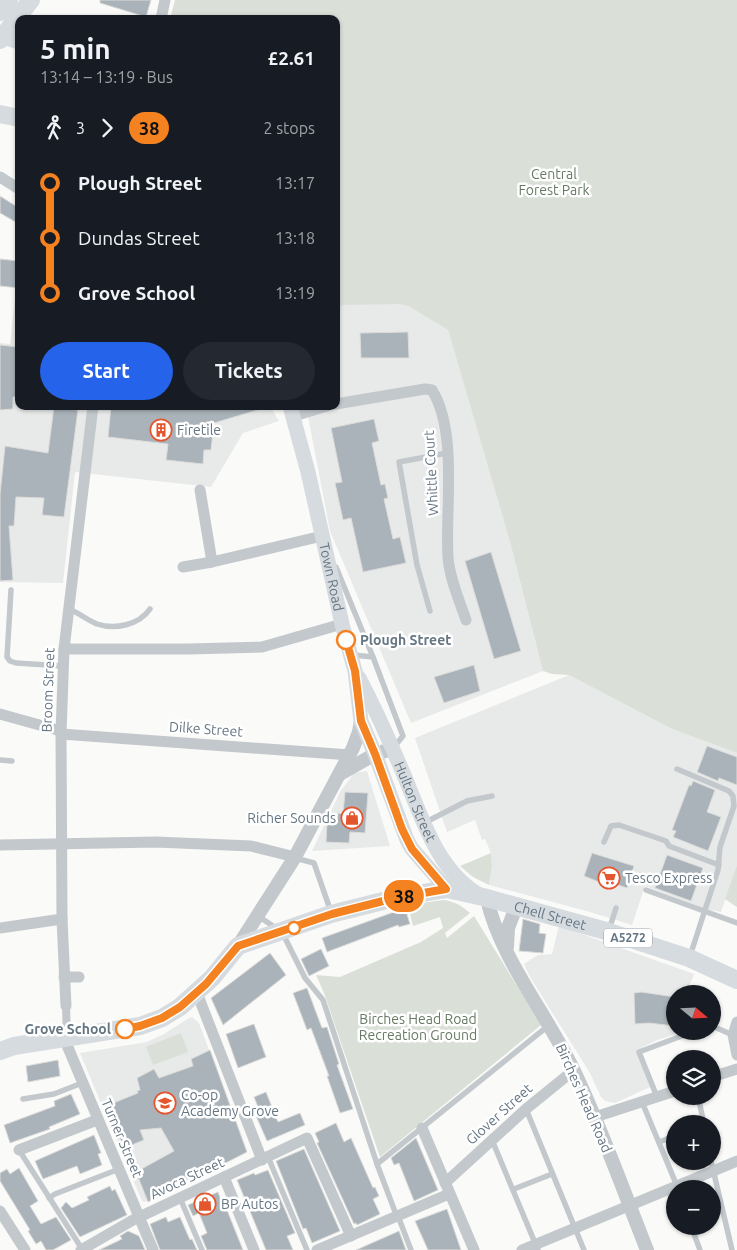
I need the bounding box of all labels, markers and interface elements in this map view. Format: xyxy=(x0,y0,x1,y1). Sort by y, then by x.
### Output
text: 5 min xyxy=(40,33,111,64)
text: £2.61 xyxy=(267,47,315,69)
text: 13:14 – 13:19 · Bus xyxy=(40,68,173,86)
icon: walk xyxy=(40,114,68,142)
icon: forward xyxy=(93,114,121,142)
text: 38 xyxy=(139,118,159,138)
text: 3 xyxy=(76,119,85,137)
text: 2 stops xyxy=(263,119,315,137)
park label: Central Forest Park xyxy=(518,166,590,198)
text: Plough Street xyxy=(78,172,202,194)
text: 13:17 xyxy=(275,174,315,192)
text: Dundas Street xyxy=(78,227,200,249)
text: 13:18 xyxy=(275,229,315,247)
text: Grove School xyxy=(78,282,195,304)
text: 13:19 xyxy=(275,284,315,302)
button: Start xyxy=(40,342,173,400)
button: Tickets xyxy=(183,342,315,400)
building icon: Firetile xyxy=(149,418,173,442)
place label: Firetile xyxy=(177,422,221,438)
street label: Whittle Court xyxy=(421,429,441,516)
street label: Town Road xyxy=(316,541,347,613)
marker: Plough Street xyxy=(336,630,356,650)
place label: Plough Street xyxy=(360,632,451,648)
street label: Broom Street xyxy=(39,647,57,733)
street label: Dilke Street xyxy=(169,718,244,740)
street label: Hulton Street xyxy=(391,759,439,845)
shop icon: Richer Sounds xyxy=(340,806,364,830)
place label: Richer Sounds xyxy=(247,810,336,826)
supermarket icon: Tesco Express xyxy=(597,866,621,890)
place label: Tesco Express xyxy=(625,870,712,886)
line badge: 38 xyxy=(382,880,426,912)
text: 38 xyxy=(394,886,414,906)
street label: Chell Street xyxy=(512,898,588,933)
unlabelled marker xyxy=(287,921,301,935)
road number: A5272 xyxy=(604,928,652,948)
north arrow xyxy=(666,985,721,1040)
map controls xyxy=(666,985,721,1235)
park label: Birches Head Road Recreation Ground xyxy=(359,1011,477,1043)
marker: Grove School xyxy=(115,1019,135,1039)
place label: Grove School xyxy=(25,1021,111,1037)
street label: Birches Head Road xyxy=(553,1041,615,1155)
button: layers xyxy=(666,1050,721,1105)
street label: Glover Street xyxy=(463,1080,536,1148)
place label: Co-op Academy Grove xyxy=(181,1087,279,1119)
school or university icon: Co-op Academy Grove xyxy=(153,1091,177,1115)
street label: Turner Street xyxy=(98,1096,146,1180)
button: + xyxy=(666,1115,721,1170)
street label: Avoca Street xyxy=(147,1154,227,1202)
button: − xyxy=(666,1180,721,1235)
shop icon: BP Autos xyxy=(193,1192,217,1216)
place label: BP Autos xyxy=(221,1196,278,1212)

